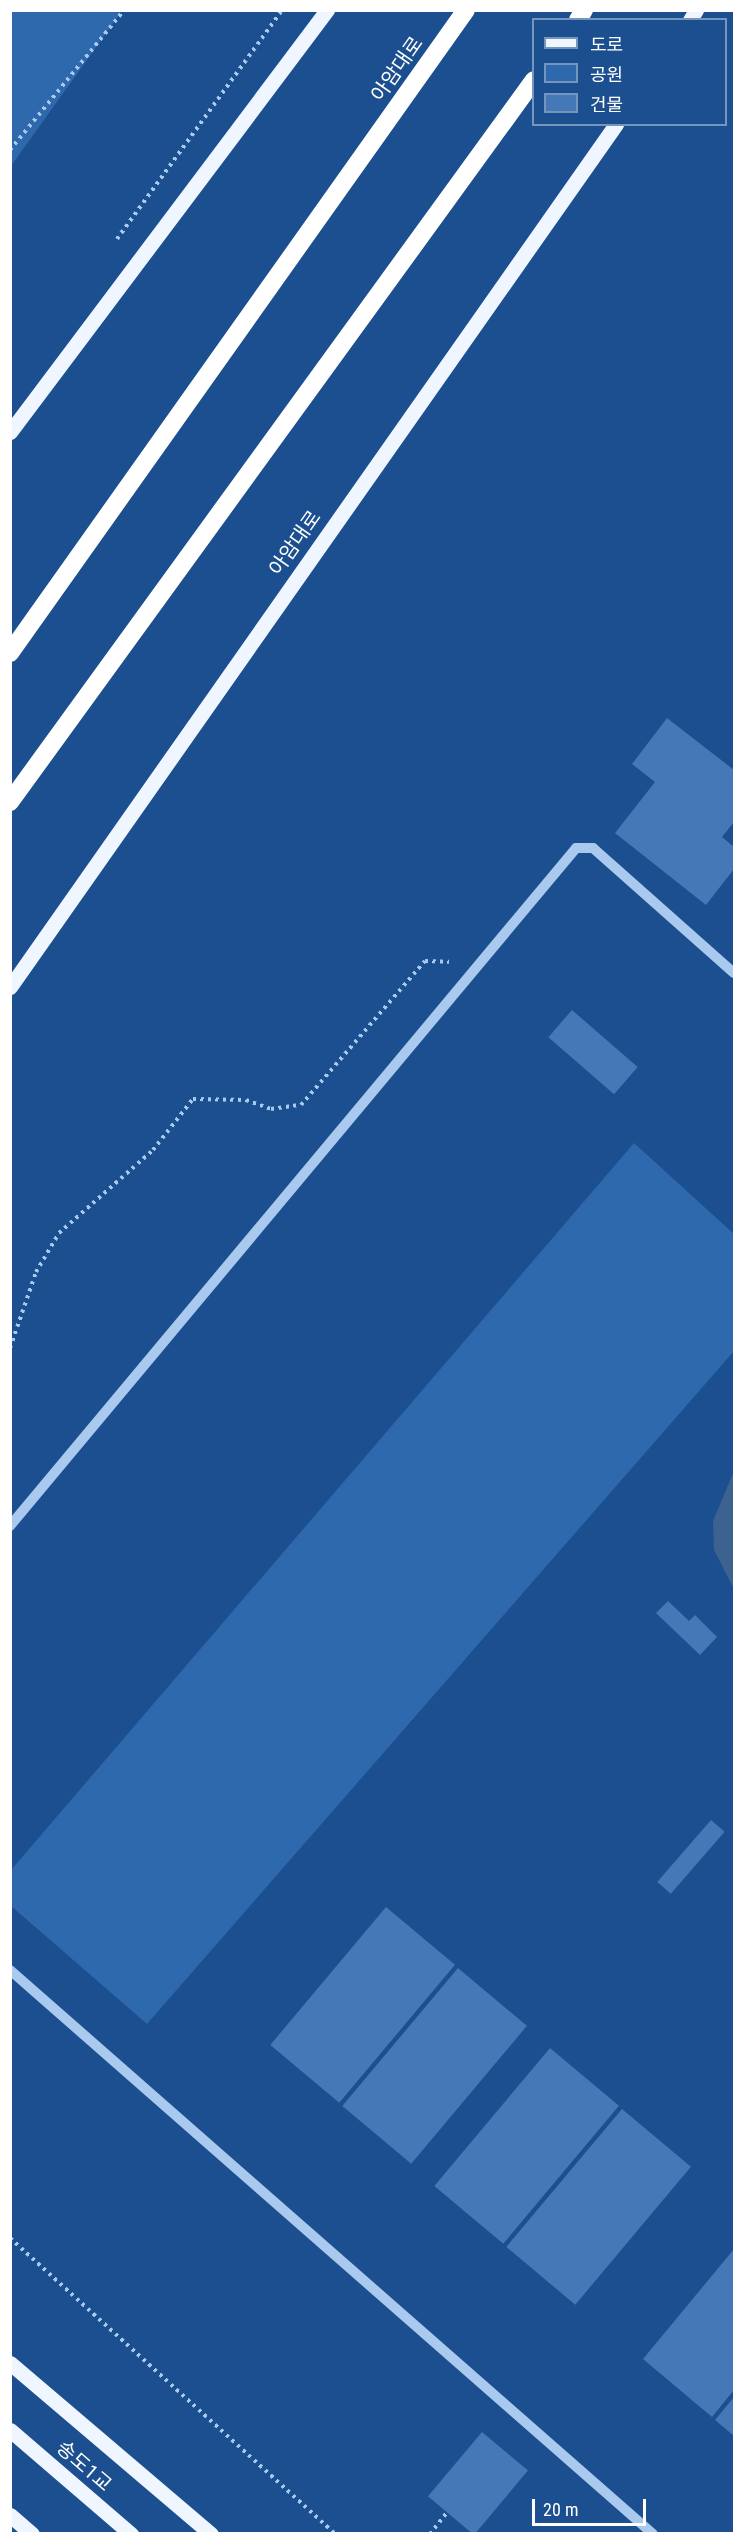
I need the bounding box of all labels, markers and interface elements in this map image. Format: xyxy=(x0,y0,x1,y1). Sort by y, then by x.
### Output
legend xyxy=(532,18,727,126)
street label: 아암대로 xyxy=(366,32,428,106)
text: 도로 xyxy=(590,34,623,55)
text: 공원 xyxy=(590,64,623,85)
text: 건물 xyxy=(590,94,623,115)
street label: 아암대로 xyxy=(264,506,326,580)
street label: 송도1교 xyxy=(52,2436,116,2496)
scale bar xyxy=(535,2487,649,2525)
text: 20 m xyxy=(543,2499,578,2520)

